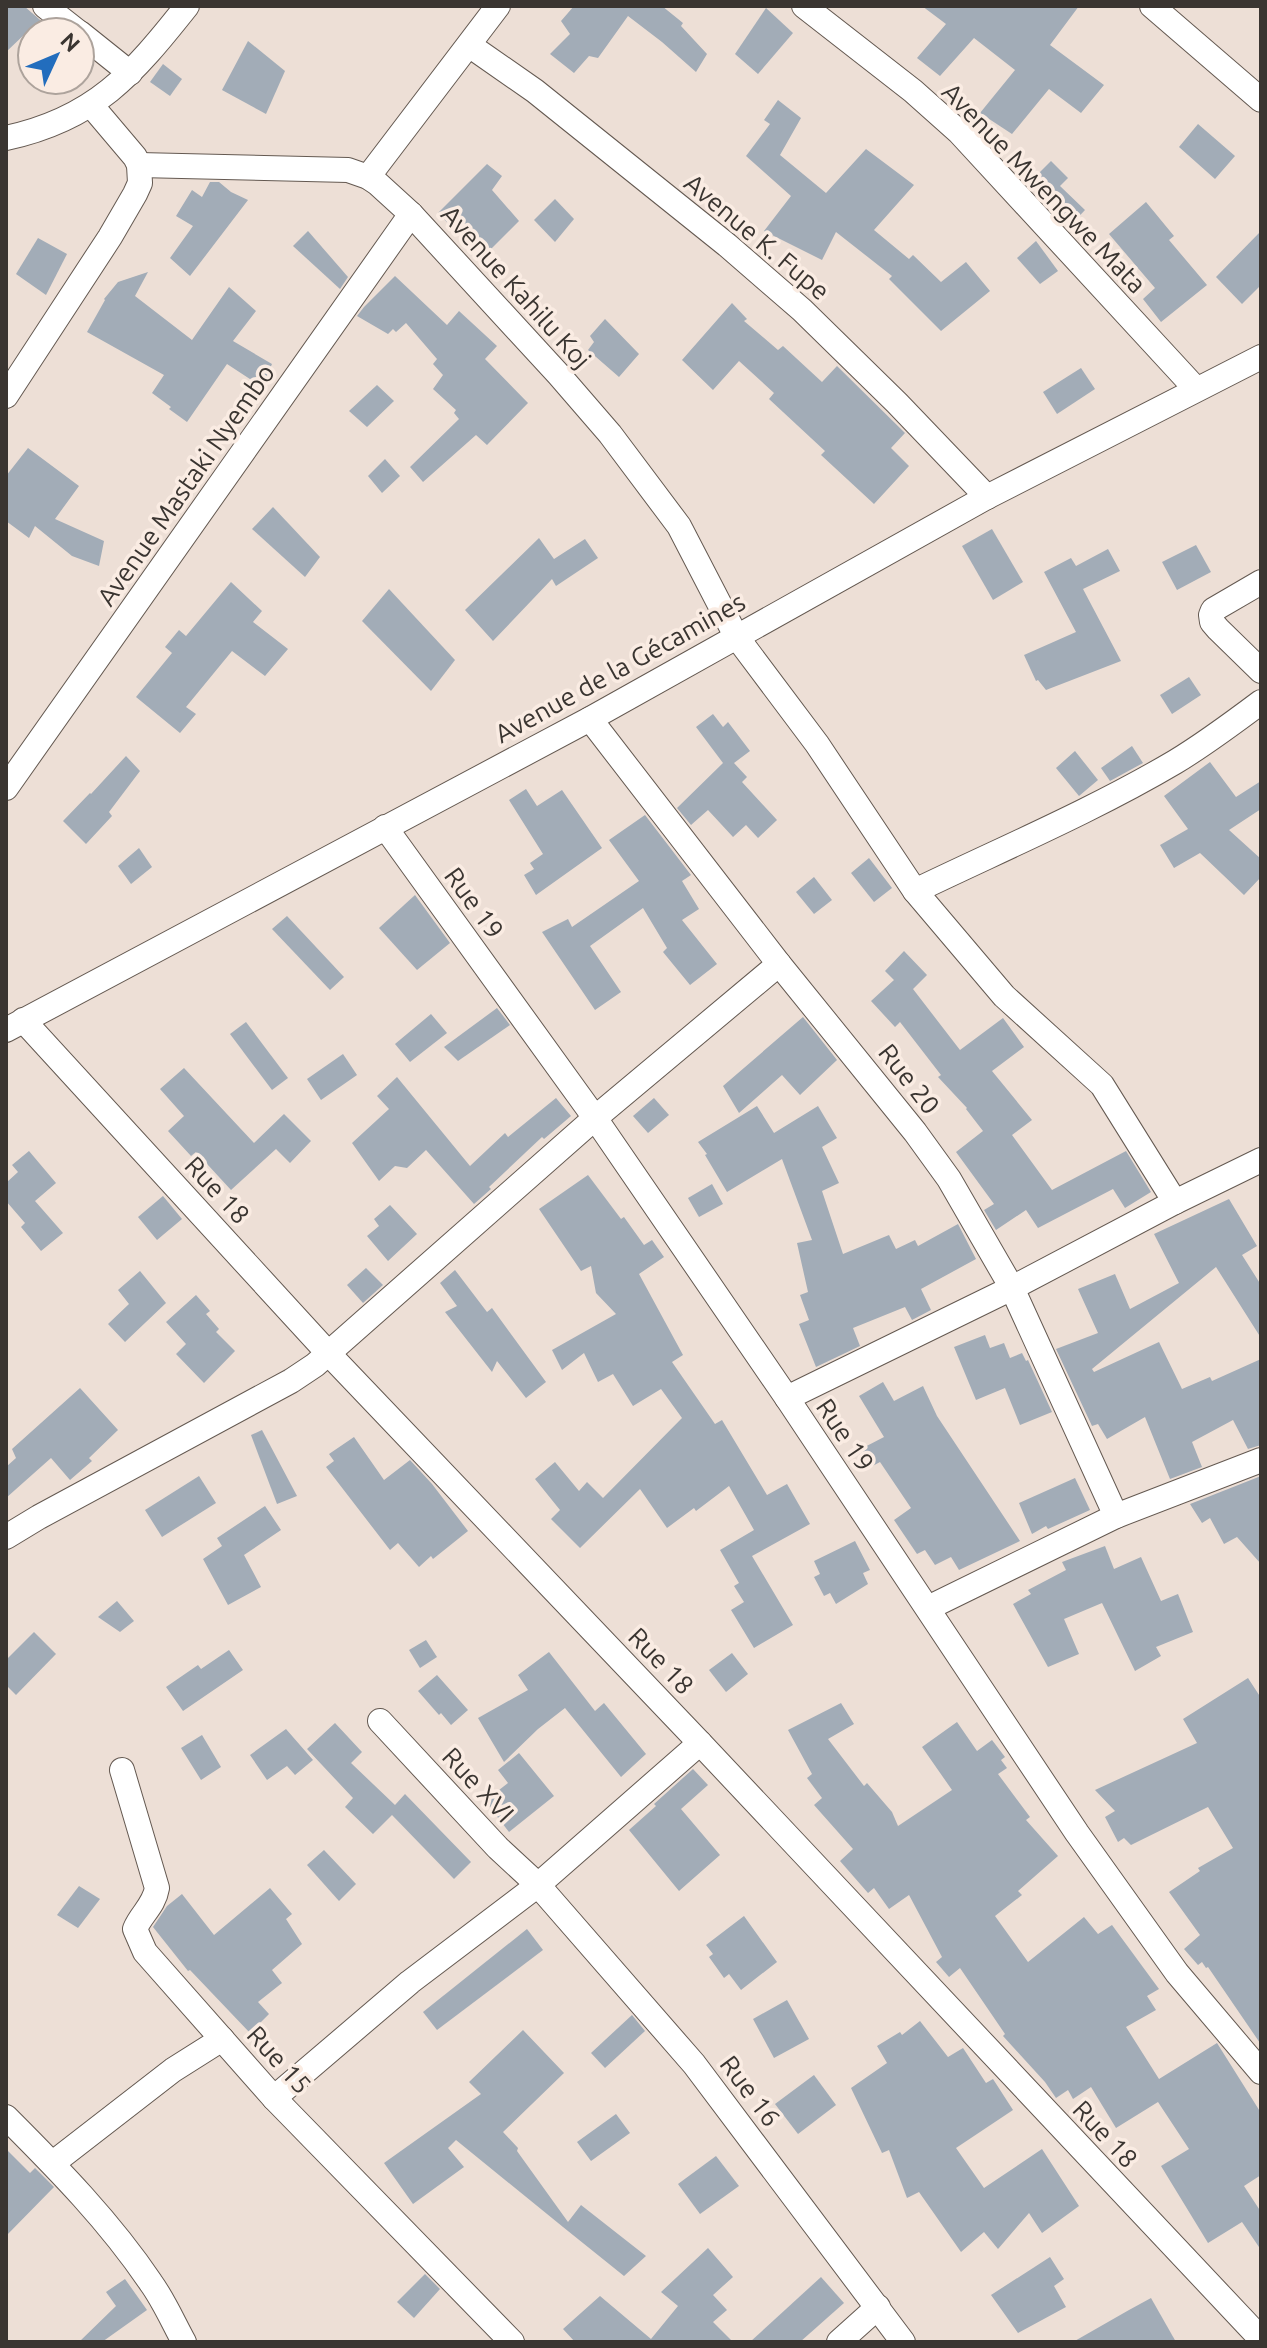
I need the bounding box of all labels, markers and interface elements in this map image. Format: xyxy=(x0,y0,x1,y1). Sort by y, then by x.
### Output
north arrow xyxy=(16,16,96,96)
text: N xyxy=(56,27,85,56)
street label: Avenue Mwengwe Mata xyxy=(937,77,1152,299)
street label: Avenue K. Fupe xyxy=(679,168,836,306)
street label: Avenue Kahilu Koj xyxy=(436,199,597,374)
street label: Avenue Mastaki Nyembo xyxy=(91,358,280,611)
street label: Avenue de la Gécamines xyxy=(490,587,750,748)
street label: Rue 19 xyxy=(439,862,510,944)
street label: Rue 20 xyxy=(873,1038,946,1119)
street label: Rue 18 xyxy=(179,1150,255,1229)
street label: Rue 19 xyxy=(811,1393,880,1476)
street label: Rue 18 xyxy=(623,1622,700,1700)
street label: Rue XVI xyxy=(437,1741,520,1828)
street label: Rue 15 xyxy=(242,2020,317,2099)
street label: Rue 16 xyxy=(715,2050,786,2132)
street label: Rue 18 xyxy=(1067,2094,1143,2173)

